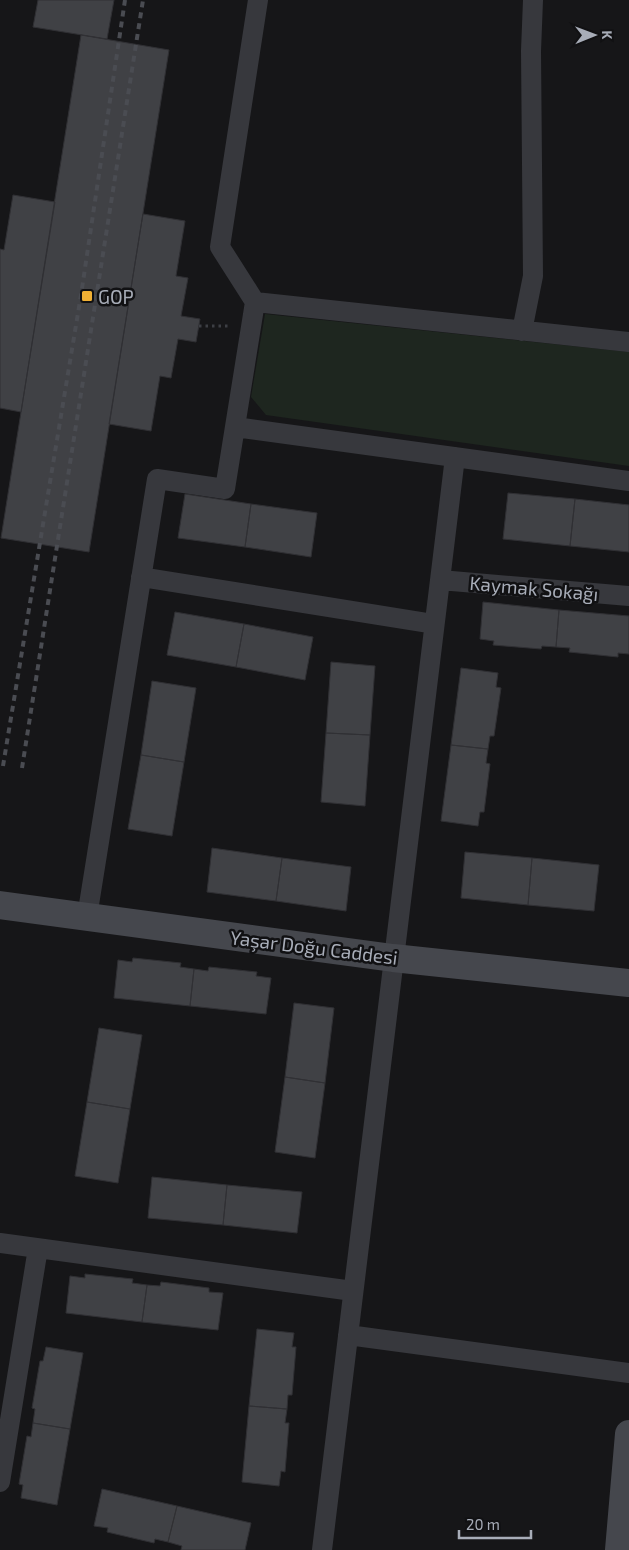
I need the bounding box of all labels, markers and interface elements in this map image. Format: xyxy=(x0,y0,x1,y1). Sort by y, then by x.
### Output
north arrow xyxy=(569,10,619,60)
text: K xyxy=(599,30,616,39)
place label: GOP xyxy=(98,285,134,308)
marker: GOP xyxy=(80,289,94,303)
street label: Kaymak Sokağı xyxy=(469,571,599,605)
street label: Yaşar Doğu Caddesi xyxy=(229,925,399,970)
scale bar xyxy=(459,1508,532,1540)
text: 20 m xyxy=(466,1515,500,1533)

